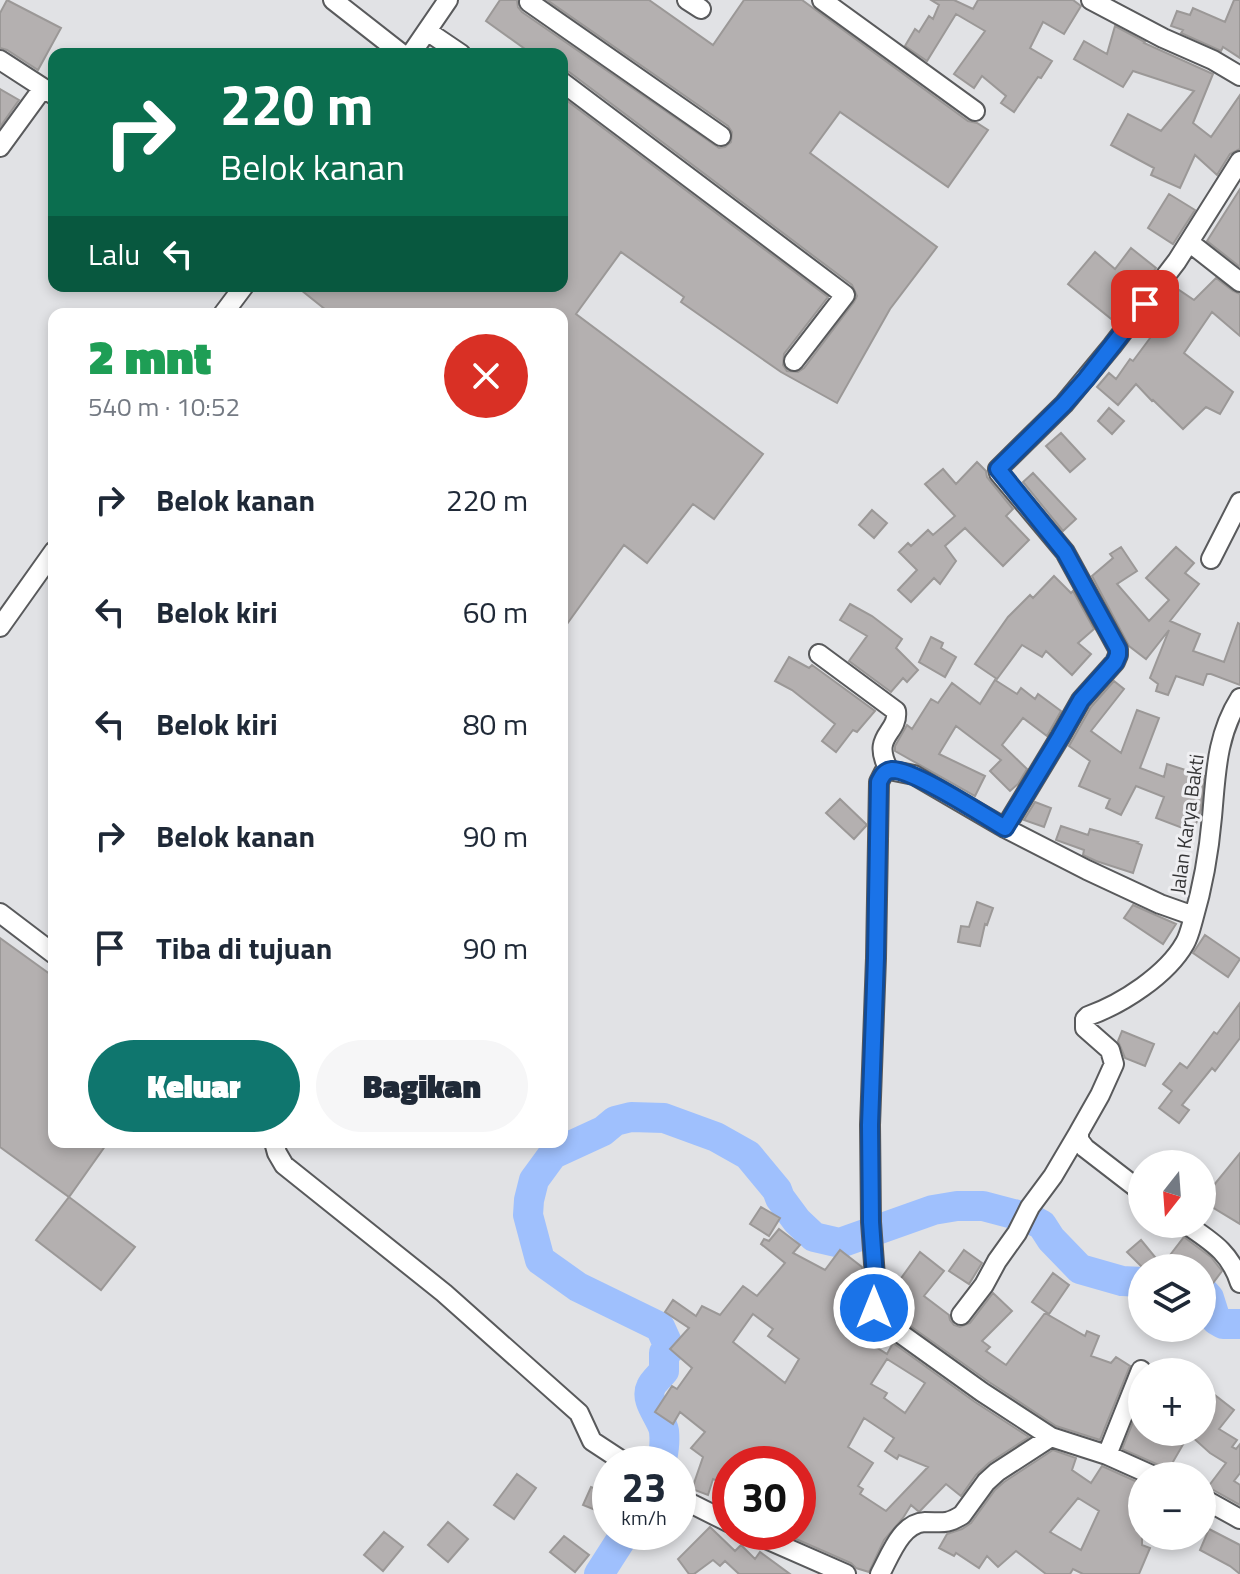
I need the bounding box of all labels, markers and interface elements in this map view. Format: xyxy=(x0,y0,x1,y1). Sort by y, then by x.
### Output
text: 220 m xyxy=(220,62,373,147)
icon: right xyxy=(88,80,192,184)
text: Belok kanan xyxy=(220,139,405,194)
text: Lalu xyxy=(88,231,140,277)
icon: left xyxy=(156,232,200,276)
pin xyxy=(1111,270,1179,338)
icon: arrive xyxy=(1123,282,1167,326)
text: 2 mnt xyxy=(88,320,212,393)
button: close xyxy=(444,334,528,418)
text: 540 m · 10:52 xyxy=(88,387,240,426)
text: Belok kanan xyxy=(156,477,315,523)
text: 220 m xyxy=(446,477,528,523)
icon: right xyxy=(88,478,132,522)
text: Belok kiri xyxy=(156,589,278,635)
text: 60 m xyxy=(463,589,528,635)
icon: left xyxy=(88,590,132,634)
text: Belok kiri xyxy=(156,701,278,747)
text: 80 m xyxy=(463,701,528,747)
icon: left xyxy=(88,702,132,746)
street label: Jalan Karya Bakti xyxy=(1161,752,1212,896)
text: Belok kanan xyxy=(156,813,315,859)
text: 90 m xyxy=(463,813,528,859)
icon: right xyxy=(88,814,132,858)
text: Tiba di tujuan xyxy=(156,925,332,971)
text: 90 m xyxy=(463,925,528,971)
icon: arrive xyxy=(88,926,132,970)
button: Keluar xyxy=(88,1040,300,1132)
button: Bagikan xyxy=(316,1040,528,1132)
north arrow xyxy=(1128,1150,1216,1238)
map controls xyxy=(1128,1150,1216,1550)
button: layers xyxy=(1128,1254,1216,1342)
position arrow xyxy=(832,1266,916,1350)
button: + xyxy=(1128,1358,1216,1446)
speed limit sign: 30 xyxy=(712,1446,816,1550)
text: 23 xyxy=(622,1457,666,1518)
button: − xyxy=(1128,1462,1216,1550)
text: km/h xyxy=(621,1502,667,1533)

